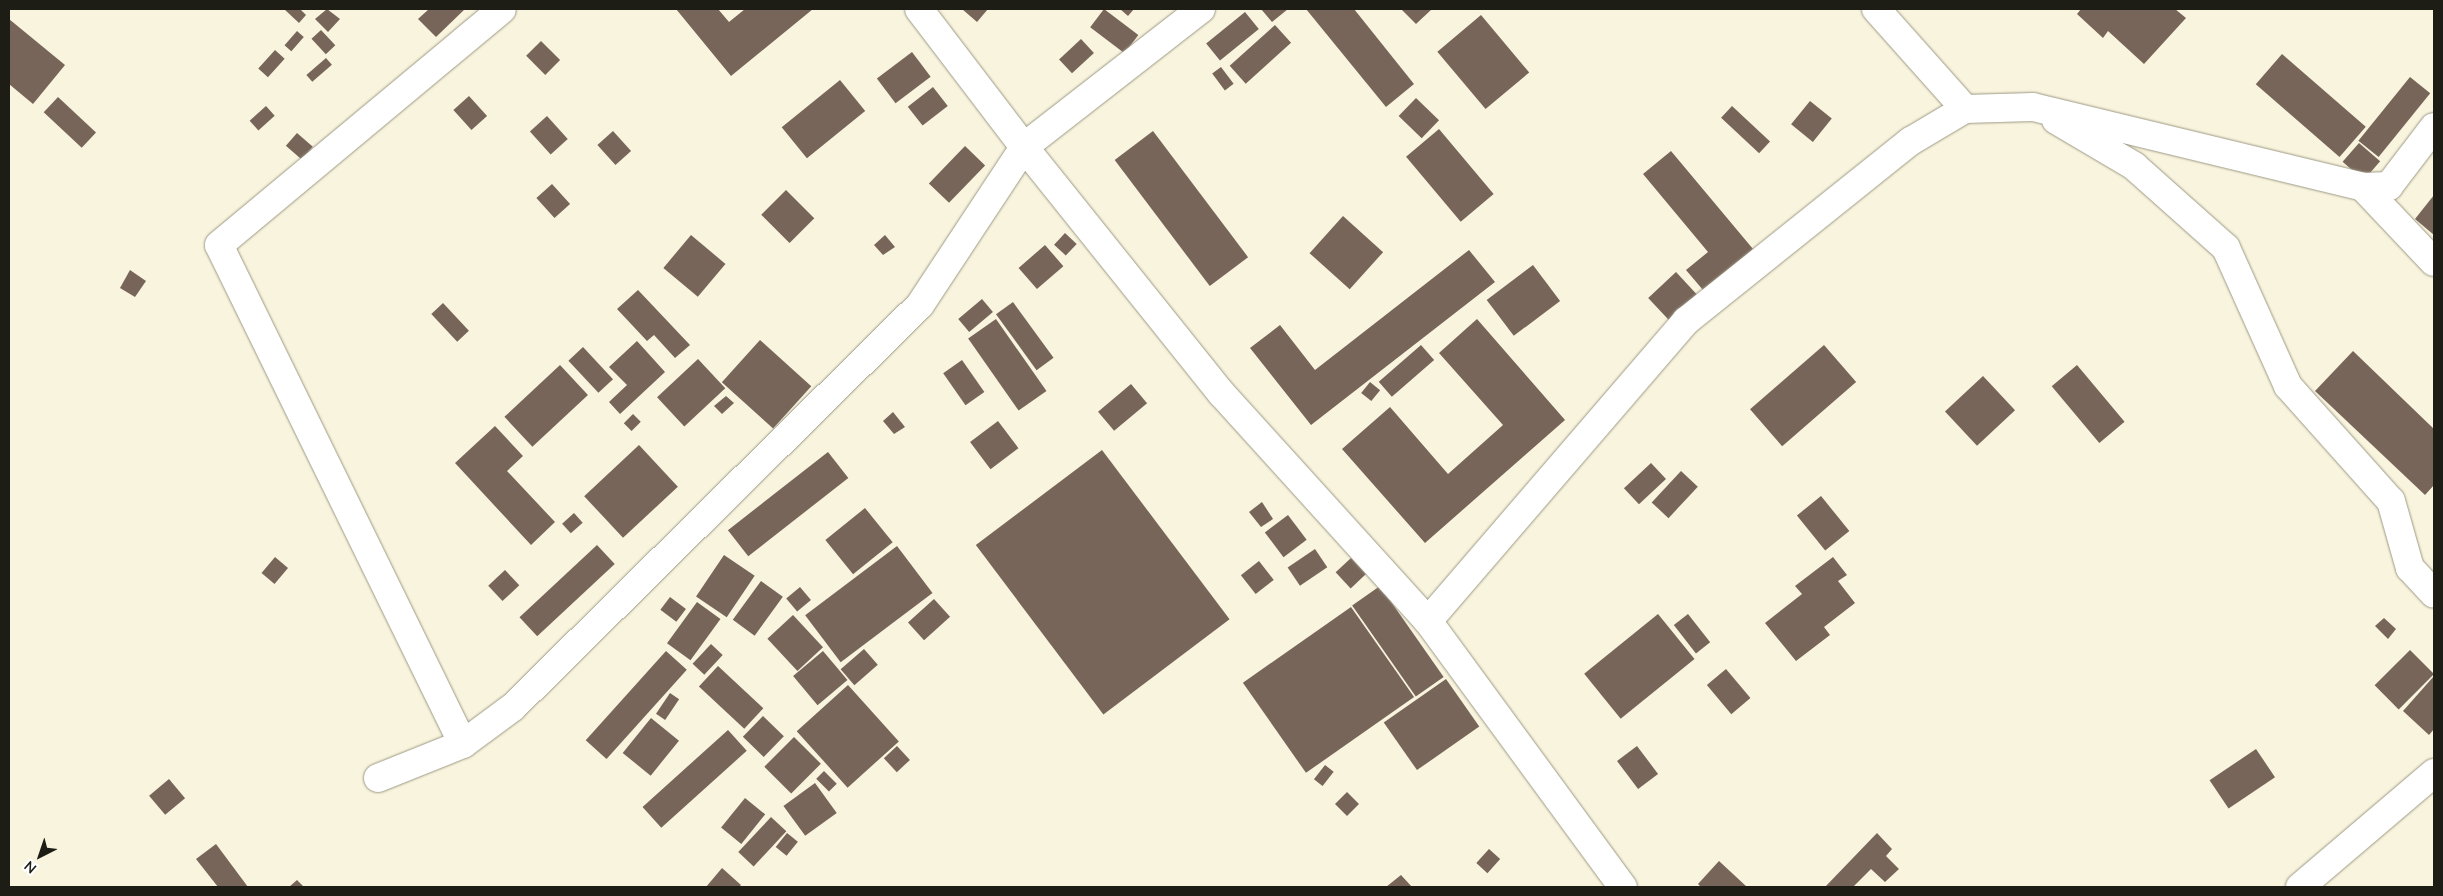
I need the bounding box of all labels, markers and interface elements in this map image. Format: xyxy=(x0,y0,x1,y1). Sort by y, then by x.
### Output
north arrow xyxy=(15,831,65,881)
text: N xyxy=(20,857,40,878)

